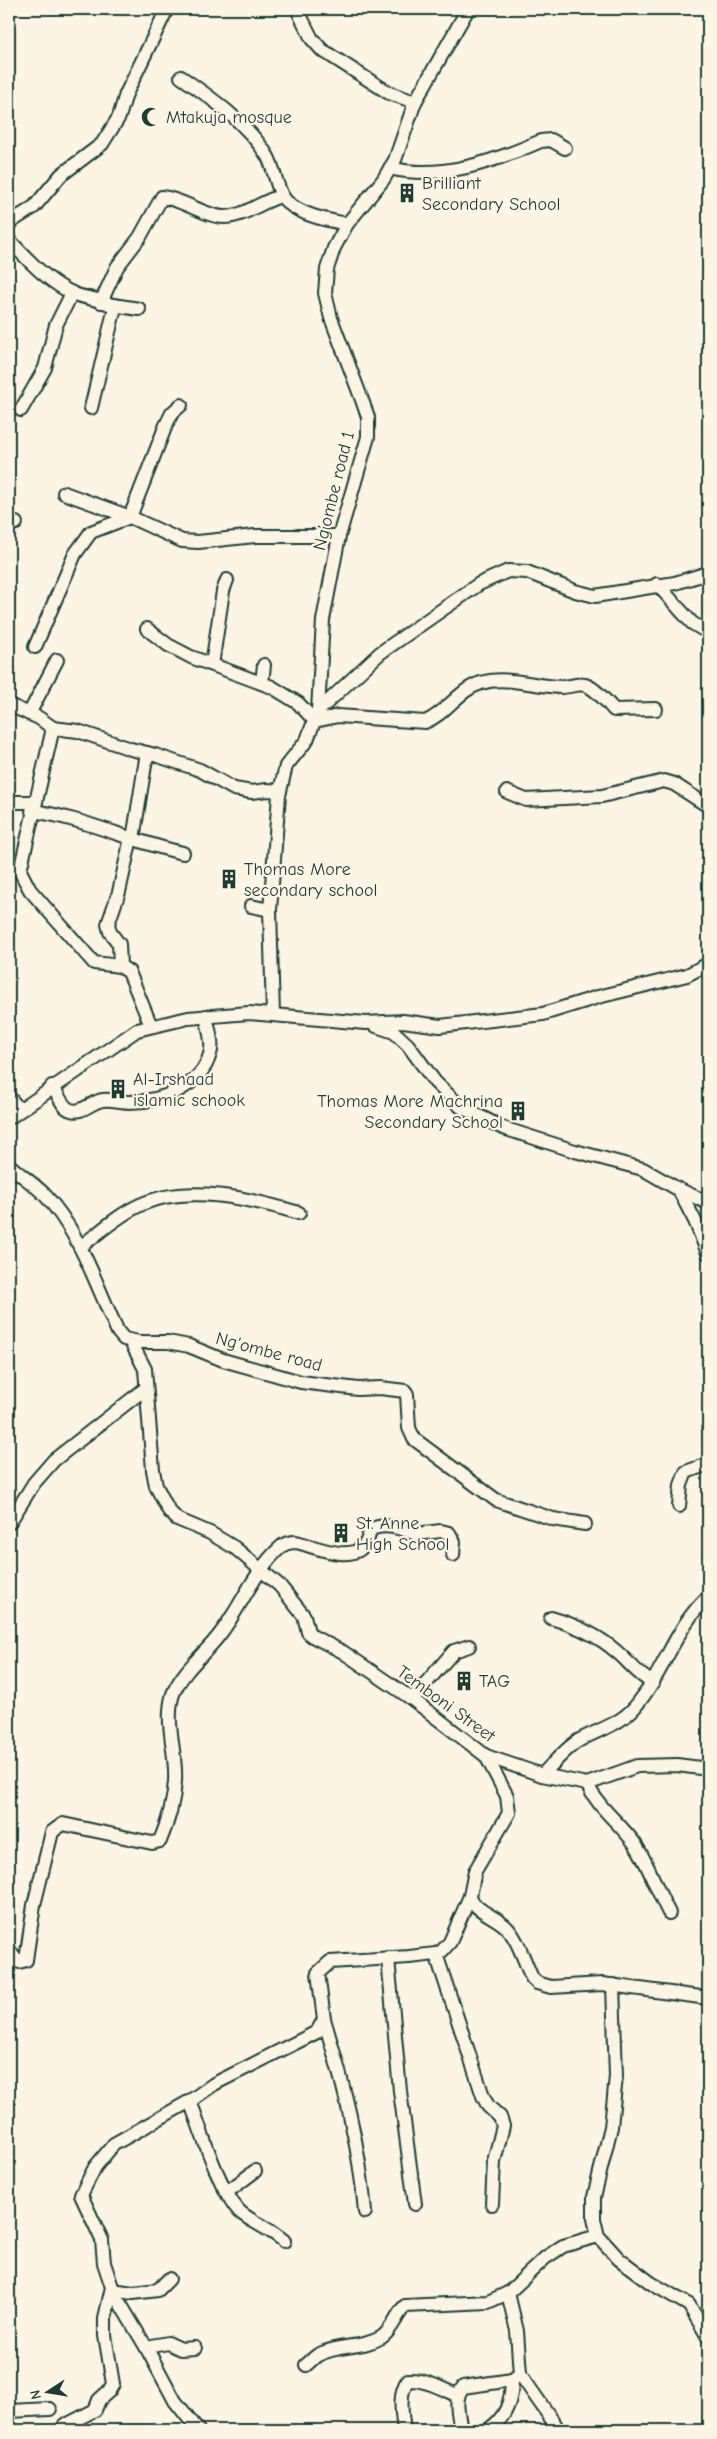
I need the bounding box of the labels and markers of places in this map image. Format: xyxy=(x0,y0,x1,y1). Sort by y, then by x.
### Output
mosque icon: Mtakuja mosque xyxy=(140,106,162,128)
place label: Mtakuja mosque xyxy=(166,107,292,128)
place label: Brilliant Secondary School xyxy=(422,173,560,215)
building icon: Brilliant Secondary School xyxy=(396,182,418,204)
place label: Thomas More secondary school xyxy=(244,859,377,901)
building icon: Thomas More secondary school xyxy=(218,868,240,890)
place label: Al-Irshaad islamic schook xyxy=(133,1069,245,1111)
building icon: Al-Irshaad islamic schook xyxy=(107,1078,129,1100)
place label: Thomas More Machrina Secondary School xyxy=(317,1091,503,1133)
building icon: Thomas More Machrina Secondary School xyxy=(507,1100,529,1122)
place label: St. Anne High School xyxy=(356,1513,450,1555)
building icon: St. Anne High School xyxy=(330,1522,352,1544)
building icon: TAG xyxy=(453,1670,475,1692)
place label: TAG xyxy=(479,1671,510,1692)

